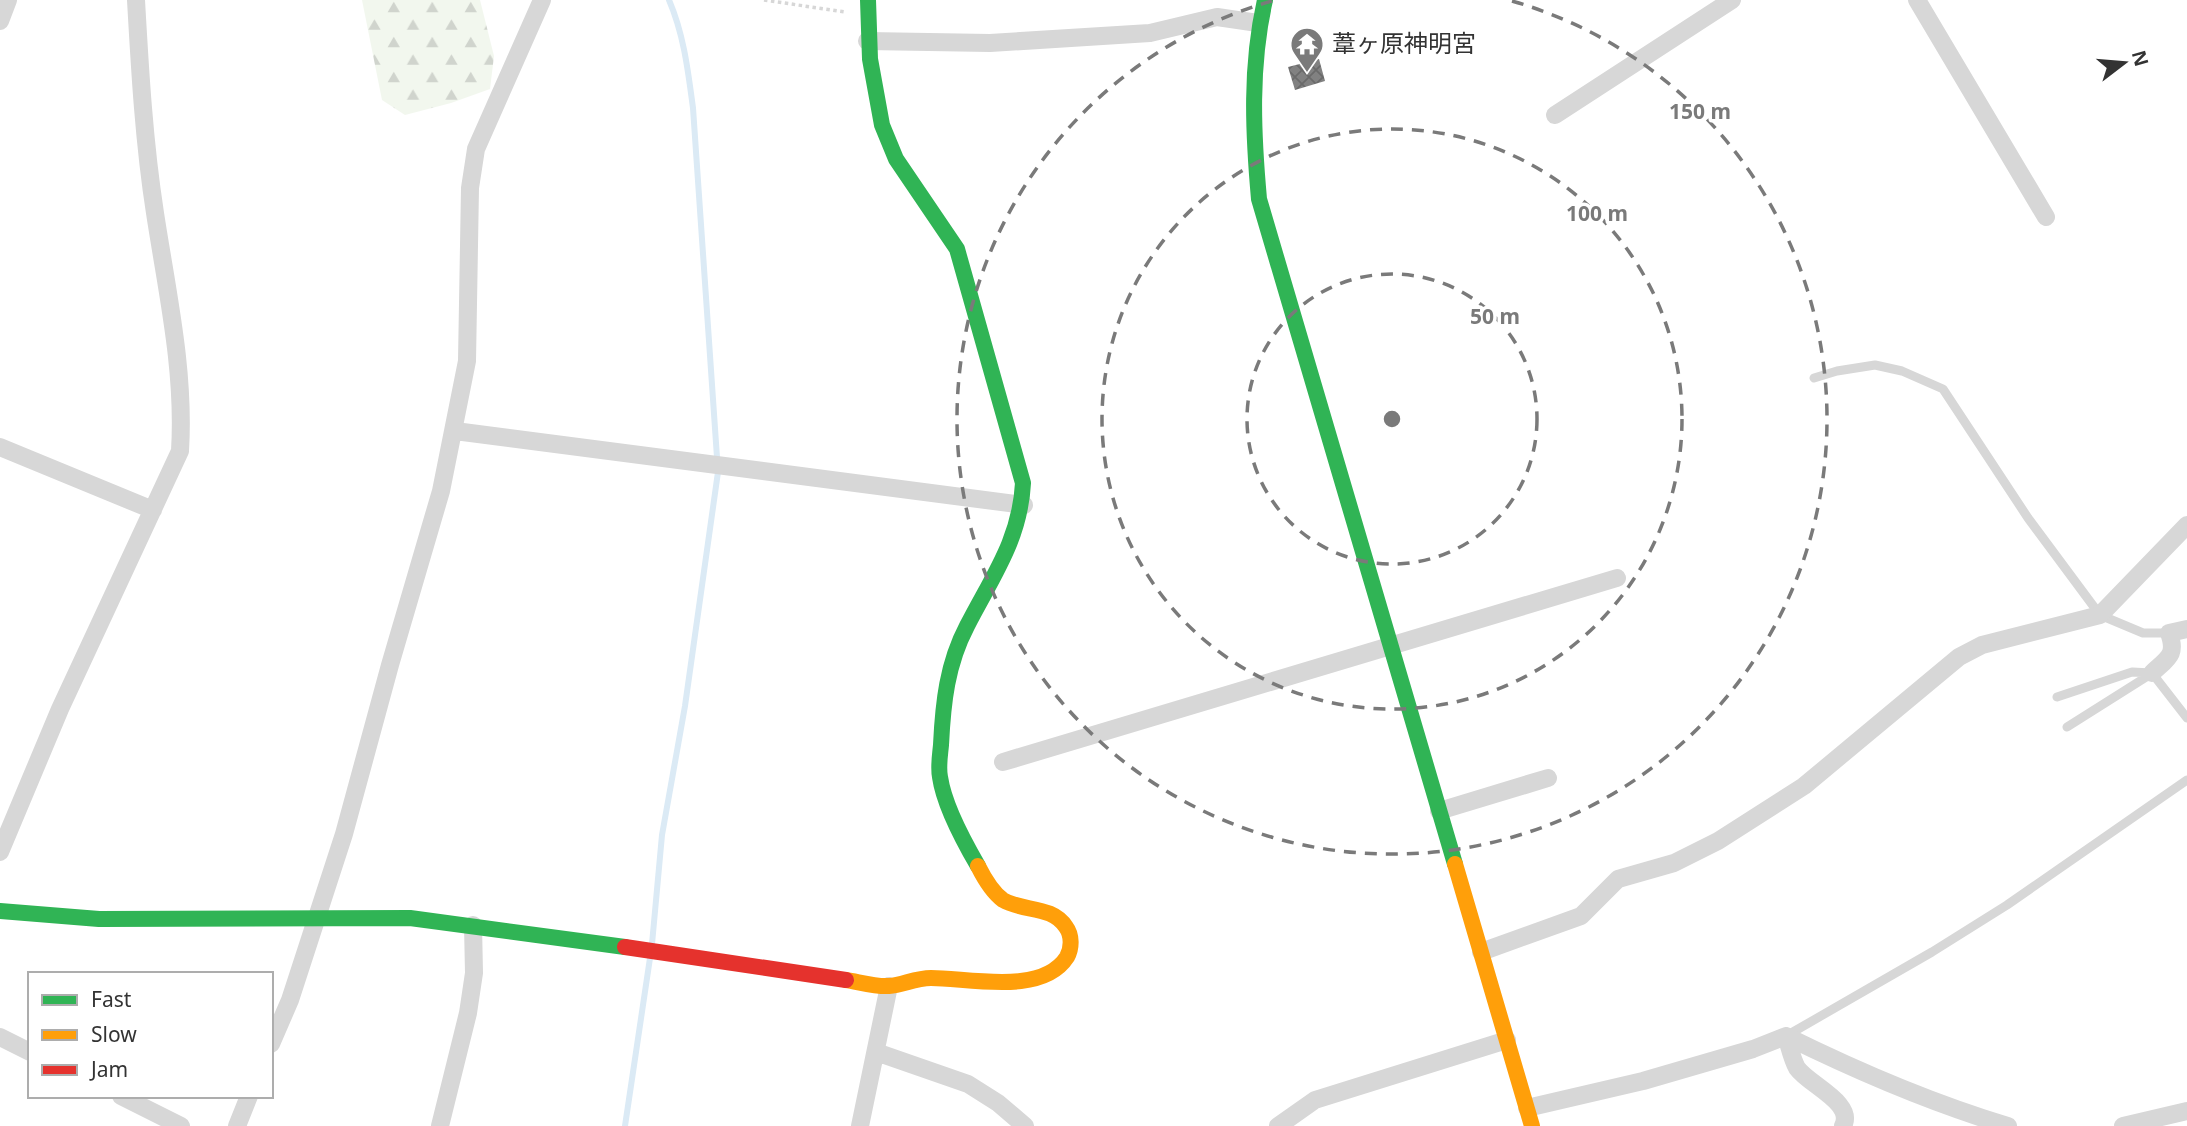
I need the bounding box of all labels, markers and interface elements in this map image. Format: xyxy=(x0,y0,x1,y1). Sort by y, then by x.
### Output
temple icon: 葦ヶ原神明宮 xyxy=(1288,25,1326,74)
place label: 葦ヶ原神明宮 xyxy=(1332,26,1476,59)
north arrow xyxy=(2089,28,2159,98)
text: N xyxy=(2126,47,2155,69)
text: 150 m xyxy=(1669,97,1731,125)
text: 100 m xyxy=(1566,199,1628,227)
text: 50 m xyxy=(1470,302,1520,330)
centre of rings xyxy=(1380,407,1404,431)
legend xyxy=(28,972,273,1098)
text: Fast xyxy=(91,985,132,1013)
text: Slow xyxy=(91,1020,137,1048)
text: Jam xyxy=(89,1055,128,1083)

